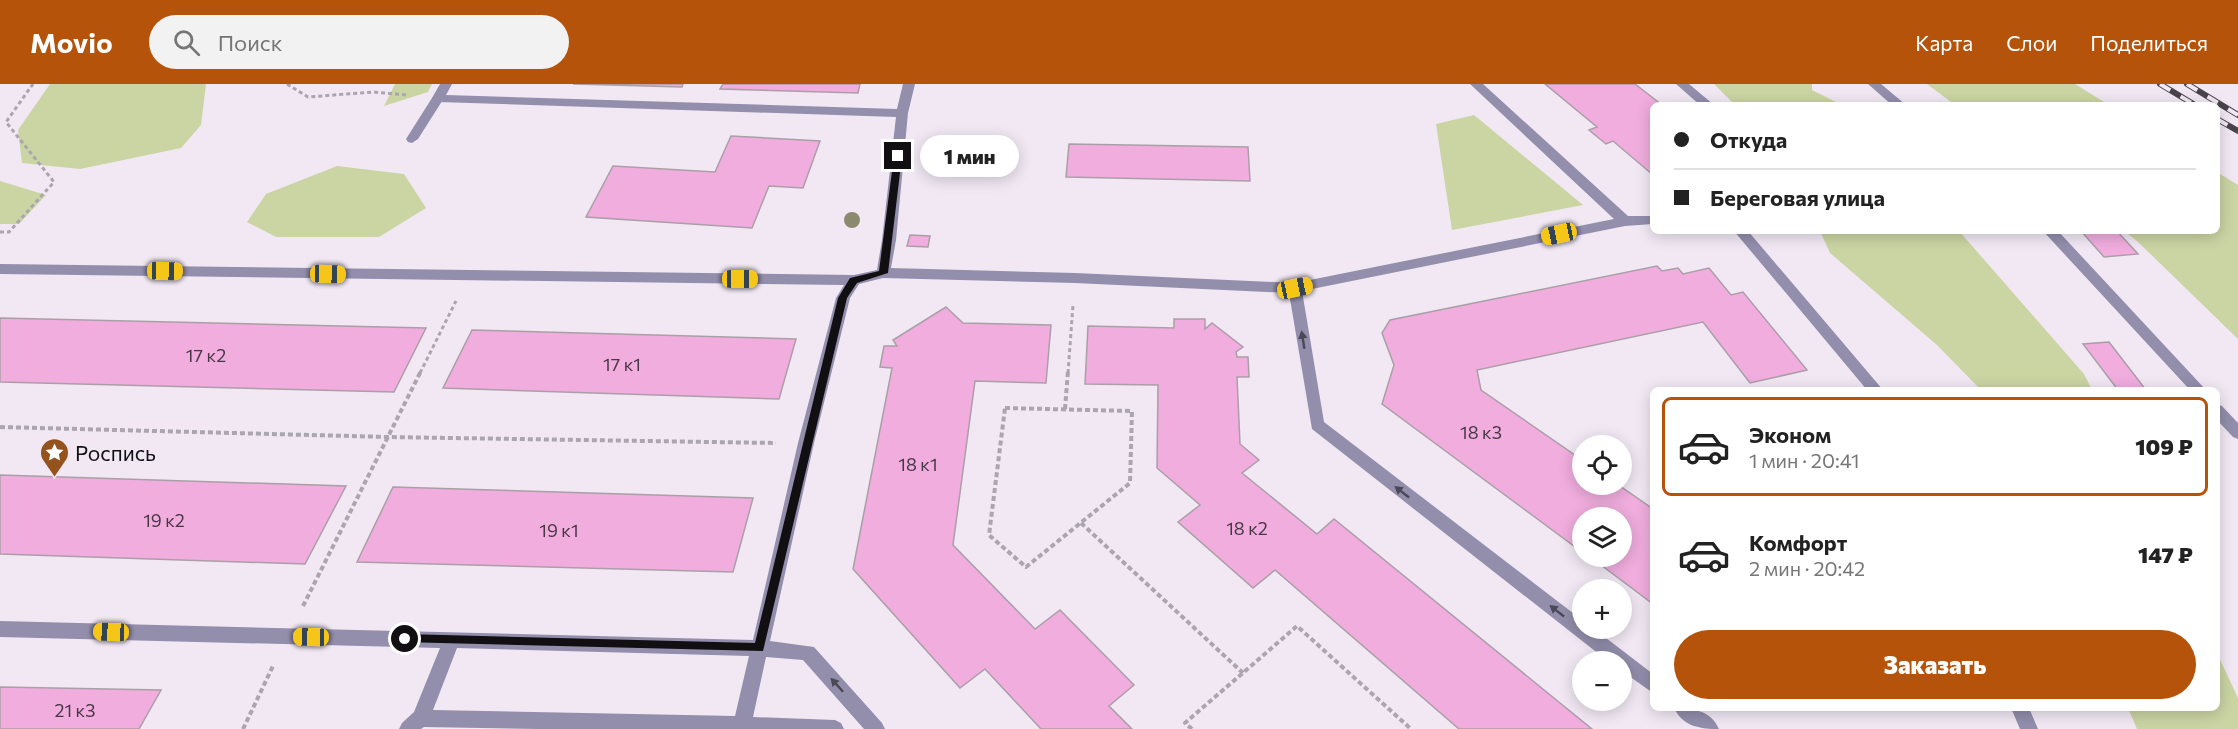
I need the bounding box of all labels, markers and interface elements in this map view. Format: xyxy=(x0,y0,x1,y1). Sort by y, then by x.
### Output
search box xyxy=(149,15,569,69)
text: Movio xyxy=(30,25,113,59)
icon: search xyxy=(170,26,203,59)
text: Поиск xyxy=(218,29,283,56)
text: Карта xyxy=(1915,30,1973,55)
text: Слои xyxy=(2006,30,2057,55)
text: Поделиться xyxy=(2090,30,2208,55)
text: Откуда xyxy=(1710,126,1787,153)
callout: 1 мин xyxy=(919,135,1018,177)
route end xyxy=(884,142,911,169)
text: 1 мин xyxy=(944,144,995,168)
text: Береговая улица xyxy=(1710,184,1885,211)
car xyxy=(1540,221,1578,247)
car xyxy=(147,262,183,280)
car xyxy=(310,265,346,283)
car xyxy=(722,270,758,288)
car xyxy=(1276,275,1314,301)
one-way arrow xyxy=(1298,330,1307,349)
house number: 17 к2 xyxy=(186,344,226,366)
house number: 17 к1 xyxy=(603,353,641,375)
icon: car xyxy=(1677,420,1731,474)
house number: 18 к3 xyxy=(1460,421,1502,443)
text: Эконом xyxy=(1749,421,1831,448)
text: 109 ₽ xyxy=(2135,433,2193,460)
map controls xyxy=(1572,435,1632,711)
button: locate xyxy=(1572,435,1632,495)
place icon: Роспись xyxy=(38,436,70,478)
place label: Роспись xyxy=(75,440,156,465)
text: 1 мин · 20:41 xyxy=(1749,448,1860,472)
house number: 18 к1 xyxy=(898,453,938,475)
one-way arrow xyxy=(1395,486,1410,498)
button: layers xyxy=(1572,507,1632,567)
house number: 19 к2 xyxy=(143,509,185,531)
house number: 18 к2 xyxy=(1226,517,1268,539)
house number: 19 к1 xyxy=(539,519,579,541)
icon: car xyxy=(1677,528,1731,582)
text: Комфорт xyxy=(1749,529,1847,556)
text: 147 ₽ xyxy=(2138,541,2193,568)
text: 2 мин · 20:42 xyxy=(1749,556,1865,580)
button: + xyxy=(1572,579,1632,639)
one-way arrow xyxy=(1549,605,1564,617)
car xyxy=(93,622,129,642)
route start xyxy=(391,625,418,652)
car xyxy=(293,628,329,646)
button: Заказать xyxy=(1674,630,2196,699)
button: − xyxy=(1572,651,1632,711)
one-way arrow xyxy=(831,678,844,693)
house number: 21 к3 xyxy=(54,699,96,721)

